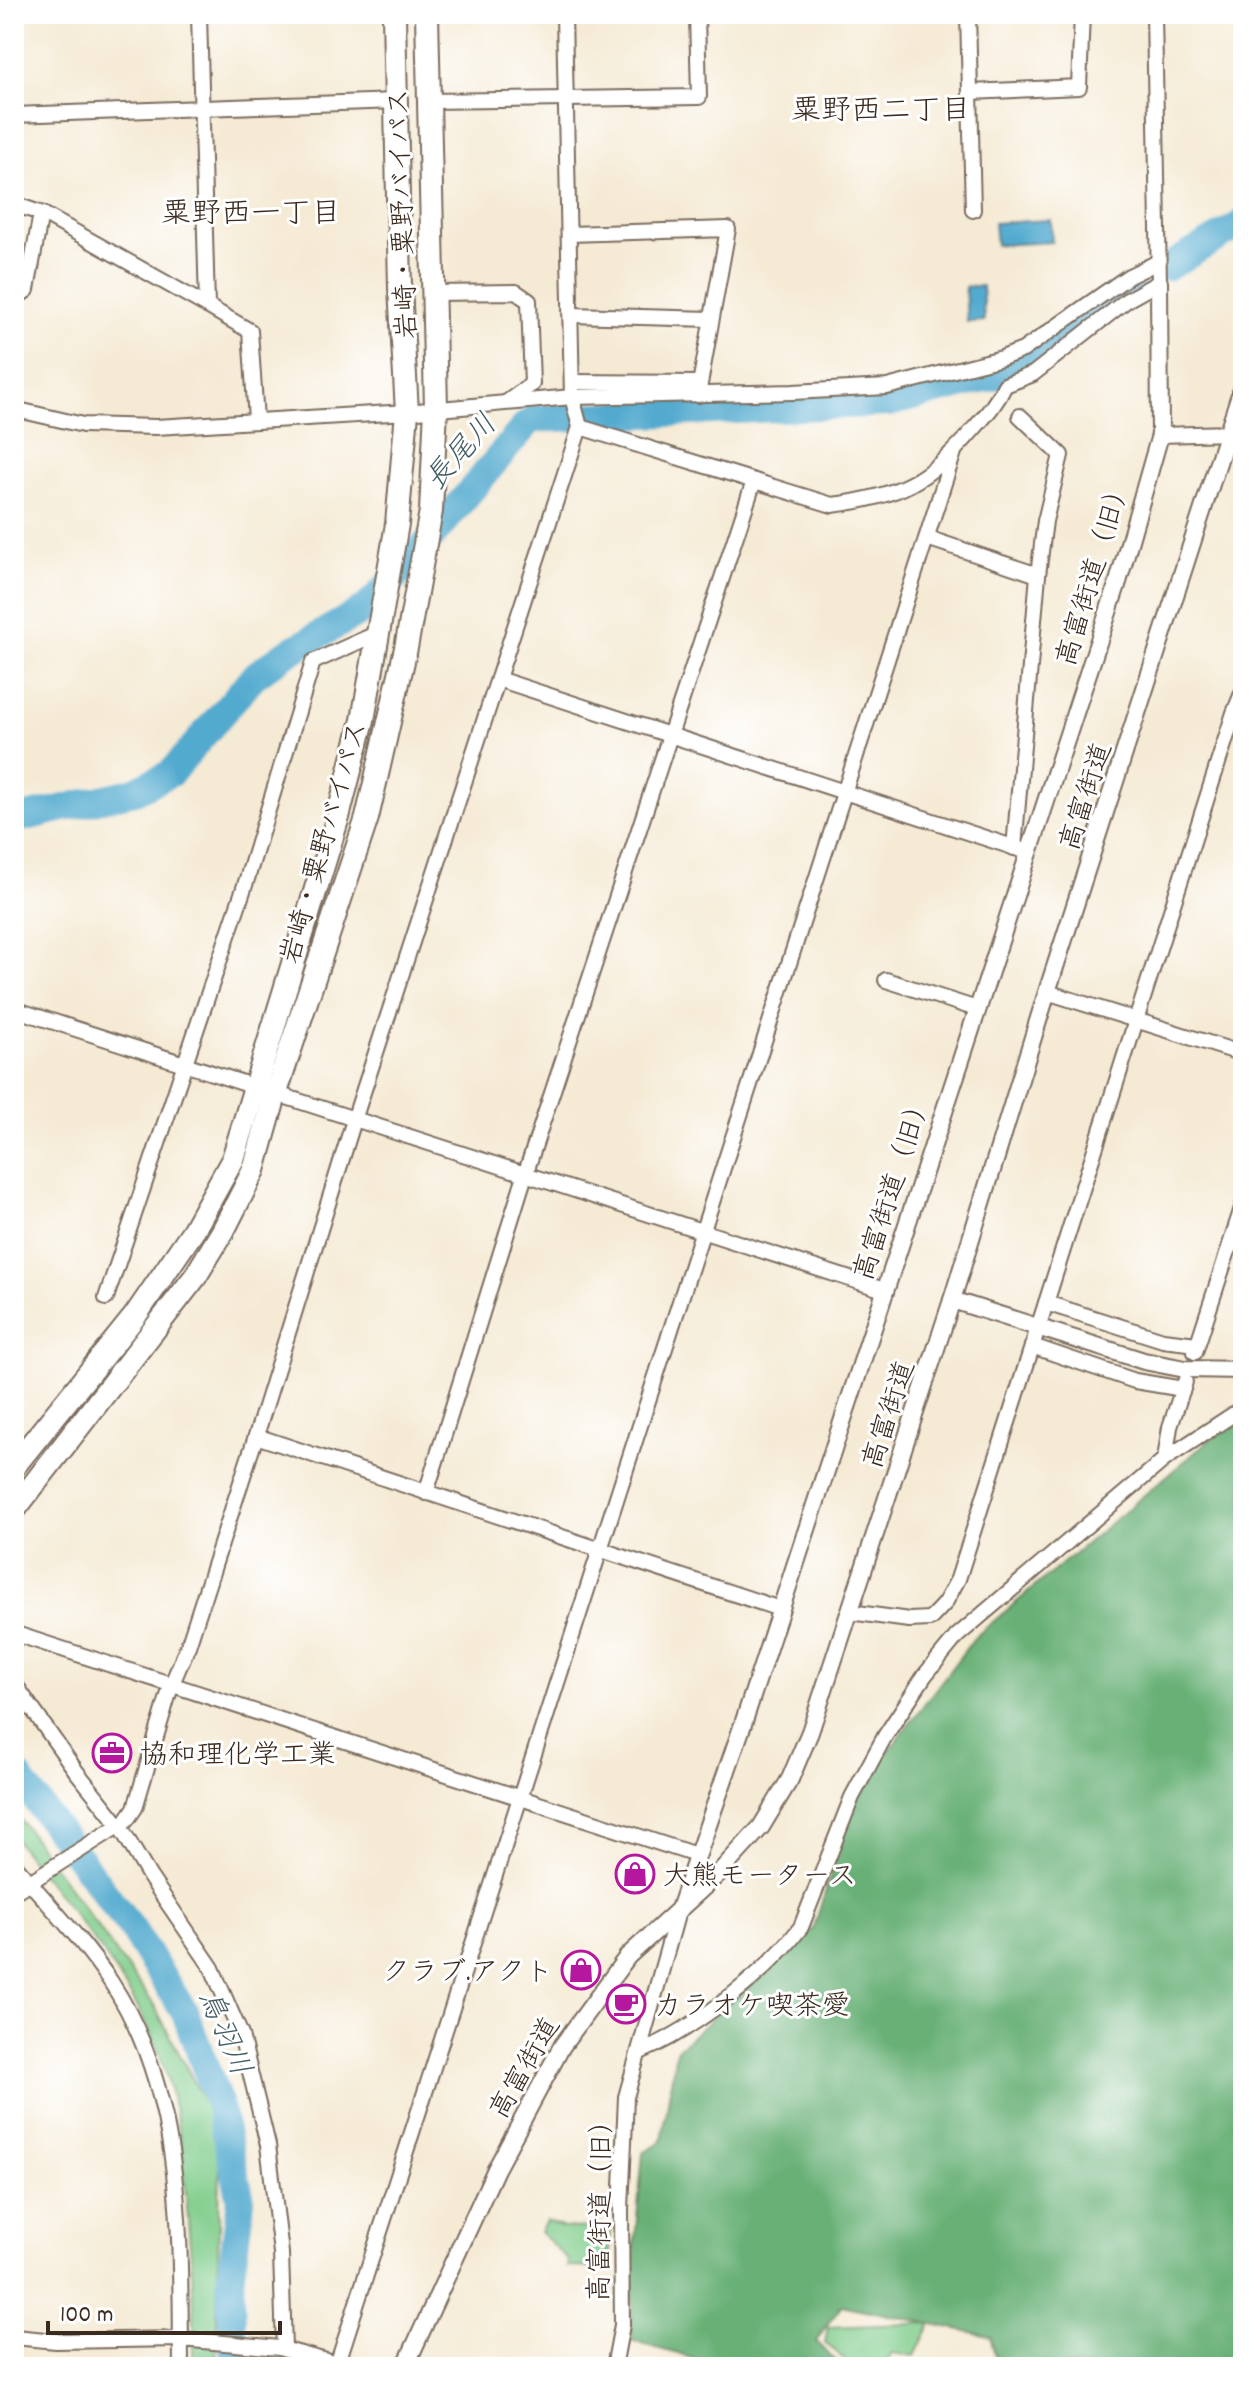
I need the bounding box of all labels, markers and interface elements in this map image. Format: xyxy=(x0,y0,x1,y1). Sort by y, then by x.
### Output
street label: 岩崎・粟野バイパス xyxy=(382,87,430,340)
district label: 粟野西二丁目 xyxy=(791,92,971,135)
district label: 粟野西一丁目 xyxy=(161,195,341,238)
water label: 長尾川 xyxy=(417,406,509,502)
street label: 高富街道（旧） xyxy=(1049,473,1145,672)
street label: 岩崎・粟野バイパス xyxy=(273,717,381,970)
street label: 高富街道 xyxy=(1052,738,1125,857)
street label: 高富街道（旧） xyxy=(846,1088,945,1287)
street label: 高富街道 xyxy=(855,1356,928,1475)
office icon: 協和理化学工業 xyxy=(91,1732,133,1774)
place label: 協和理化学工業 xyxy=(140,1738,336,1778)
shop icon: 大熊モータース xyxy=(614,1853,656,1895)
place label: 大熊モータース xyxy=(663,1859,857,1899)
shop icon: クラブ.アクト xyxy=(560,1949,602,1991)
place label: クラブ.アクト xyxy=(382,1955,553,1995)
cafe icon: カラオケ喫茶愛 xyxy=(605,1983,647,2025)
water label: 鳥羽川 xyxy=(184,1984,259,2084)
place label: カラオケ喫茶愛 xyxy=(654,1989,850,2029)
street label: 高富街道 xyxy=(482,2011,573,2128)
street label: 高富街道（旧） xyxy=(582,2106,626,2302)
scale bar xyxy=(48,2285,280,2335)
text: 100 m xyxy=(60,2299,113,2333)

